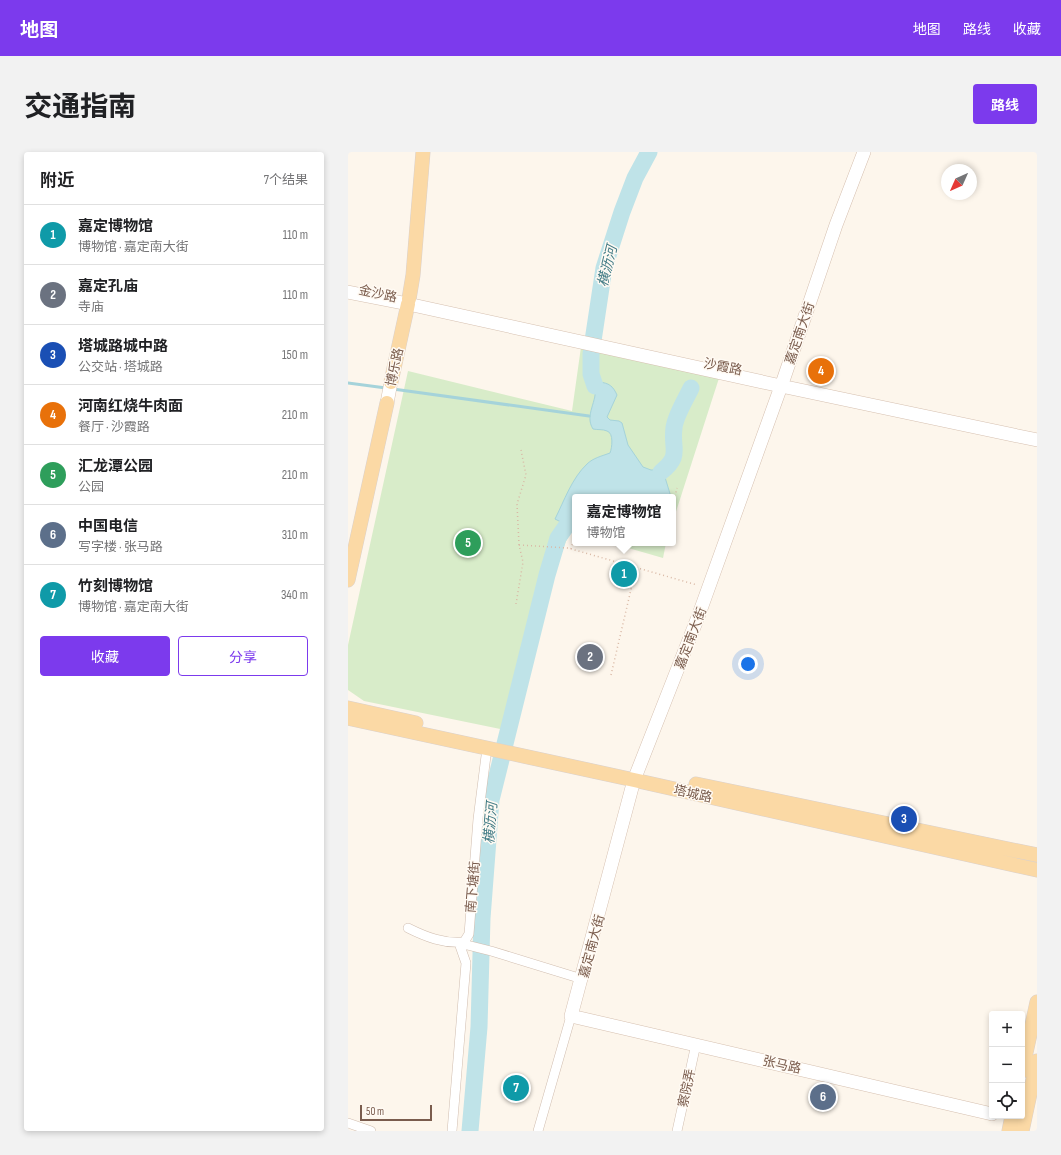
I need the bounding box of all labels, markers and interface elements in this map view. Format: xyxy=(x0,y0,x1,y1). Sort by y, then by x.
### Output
text: 地图 xyxy=(20,19,58,42)
text: 地图 xyxy=(913,21,941,38)
text: 路线 xyxy=(963,21,991,38)
text: 收藏 xyxy=(1013,21,1041,38)
button: 路线 xyxy=(973,84,1037,124)
text: 交通指南 xyxy=(24,91,136,124)
north arrow xyxy=(941,164,977,200)
text: 附近 xyxy=(40,171,74,191)
text: 7个结果 xyxy=(264,172,308,188)
text: 嘉定博物馆 xyxy=(78,217,153,236)
text: 1 xyxy=(50,227,56,243)
text: 110 m xyxy=(283,227,308,243)
text: 博物馆 · 嘉定南大街 xyxy=(78,239,189,255)
water label: 横沥河 xyxy=(594,241,622,289)
text: 嘉定孔庙 xyxy=(78,277,138,296)
street label: 金沙路 xyxy=(357,282,399,306)
text: 2 xyxy=(50,287,56,303)
text: 110 m xyxy=(283,287,308,303)
text: 寺庙 xyxy=(78,299,104,315)
street label: 嘉定南大街 xyxy=(782,300,818,367)
text: 塔城路城中路 xyxy=(78,337,168,356)
street label: 博乐路 xyxy=(383,346,407,388)
text: 3 xyxy=(50,347,56,363)
text: 150 m xyxy=(282,347,308,363)
street label: 沙霞路 xyxy=(702,355,743,379)
pin: 4 xyxy=(808,356,834,386)
text: 公交站 · 塔城路 xyxy=(78,359,163,375)
text: 河南红烧牛肉面 xyxy=(78,397,183,416)
text: 4 xyxy=(50,407,56,423)
text: 210 m xyxy=(282,407,308,423)
text: 餐厅 · 沙霞路 xyxy=(78,419,150,435)
text: 汇龙潭公园 xyxy=(78,457,153,476)
text: 5 xyxy=(50,467,56,483)
text: 210 m xyxy=(282,467,308,483)
text: 公园 xyxy=(78,479,104,495)
popup xyxy=(572,494,676,546)
text: 嘉定博物馆 xyxy=(586,503,662,522)
text: 中国电信 xyxy=(78,517,138,536)
text: 博物馆 xyxy=(586,525,626,541)
text: 6 xyxy=(50,527,56,543)
text: 310 m xyxy=(282,527,308,543)
pin: 5 xyxy=(455,528,481,558)
text: 写字楼 · 张马路 xyxy=(78,539,163,555)
pin: 1 xyxy=(611,559,637,589)
text: 竹刻博物馆 xyxy=(78,577,153,596)
text: 7 xyxy=(50,587,56,603)
text: 340 m xyxy=(281,587,308,603)
text: 博物馆 · 嘉定南大街 xyxy=(78,599,189,615)
street label: 嘉定南大街 xyxy=(672,605,710,672)
button: 收藏 xyxy=(40,636,170,676)
button: 分享 xyxy=(178,636,308,676)
pin: 2 xyxy=(577,642,603,672)
your location xyxy=(738,654,758,674)
street label: 塔城路 xyxy=(672,782,714,806)
water label: 横沥河 xyxy=(480,798,501,845)
pin: 3 xyxy=(891,804,917,834)
street label: 南下塘街 xyxy=(463,860,483,914)
street label: 嘉定南大街 xyxy=(576,913,608,980)
map controls xyxy=(989,1011,1025,1119)
button: + xyxy=(989,1011,1025,1047)
button: − xyxy=(989,1047,1025,1083)
street label: 张马路 xyxy=(761,1053,803,1077)
street label: 察院弄 xyxy=(675,1067,699,1109)
pin: 7 xyxy=(503,1073,529,1103)
pin: 6 xyxy=(810,1082,836,1112)
button: locate xyxy=(989,1083,1025,1119)
scale bar xyxy=(360,1103,432,1122)
text: 50 m xyxy=(366,1105,384,1118)

